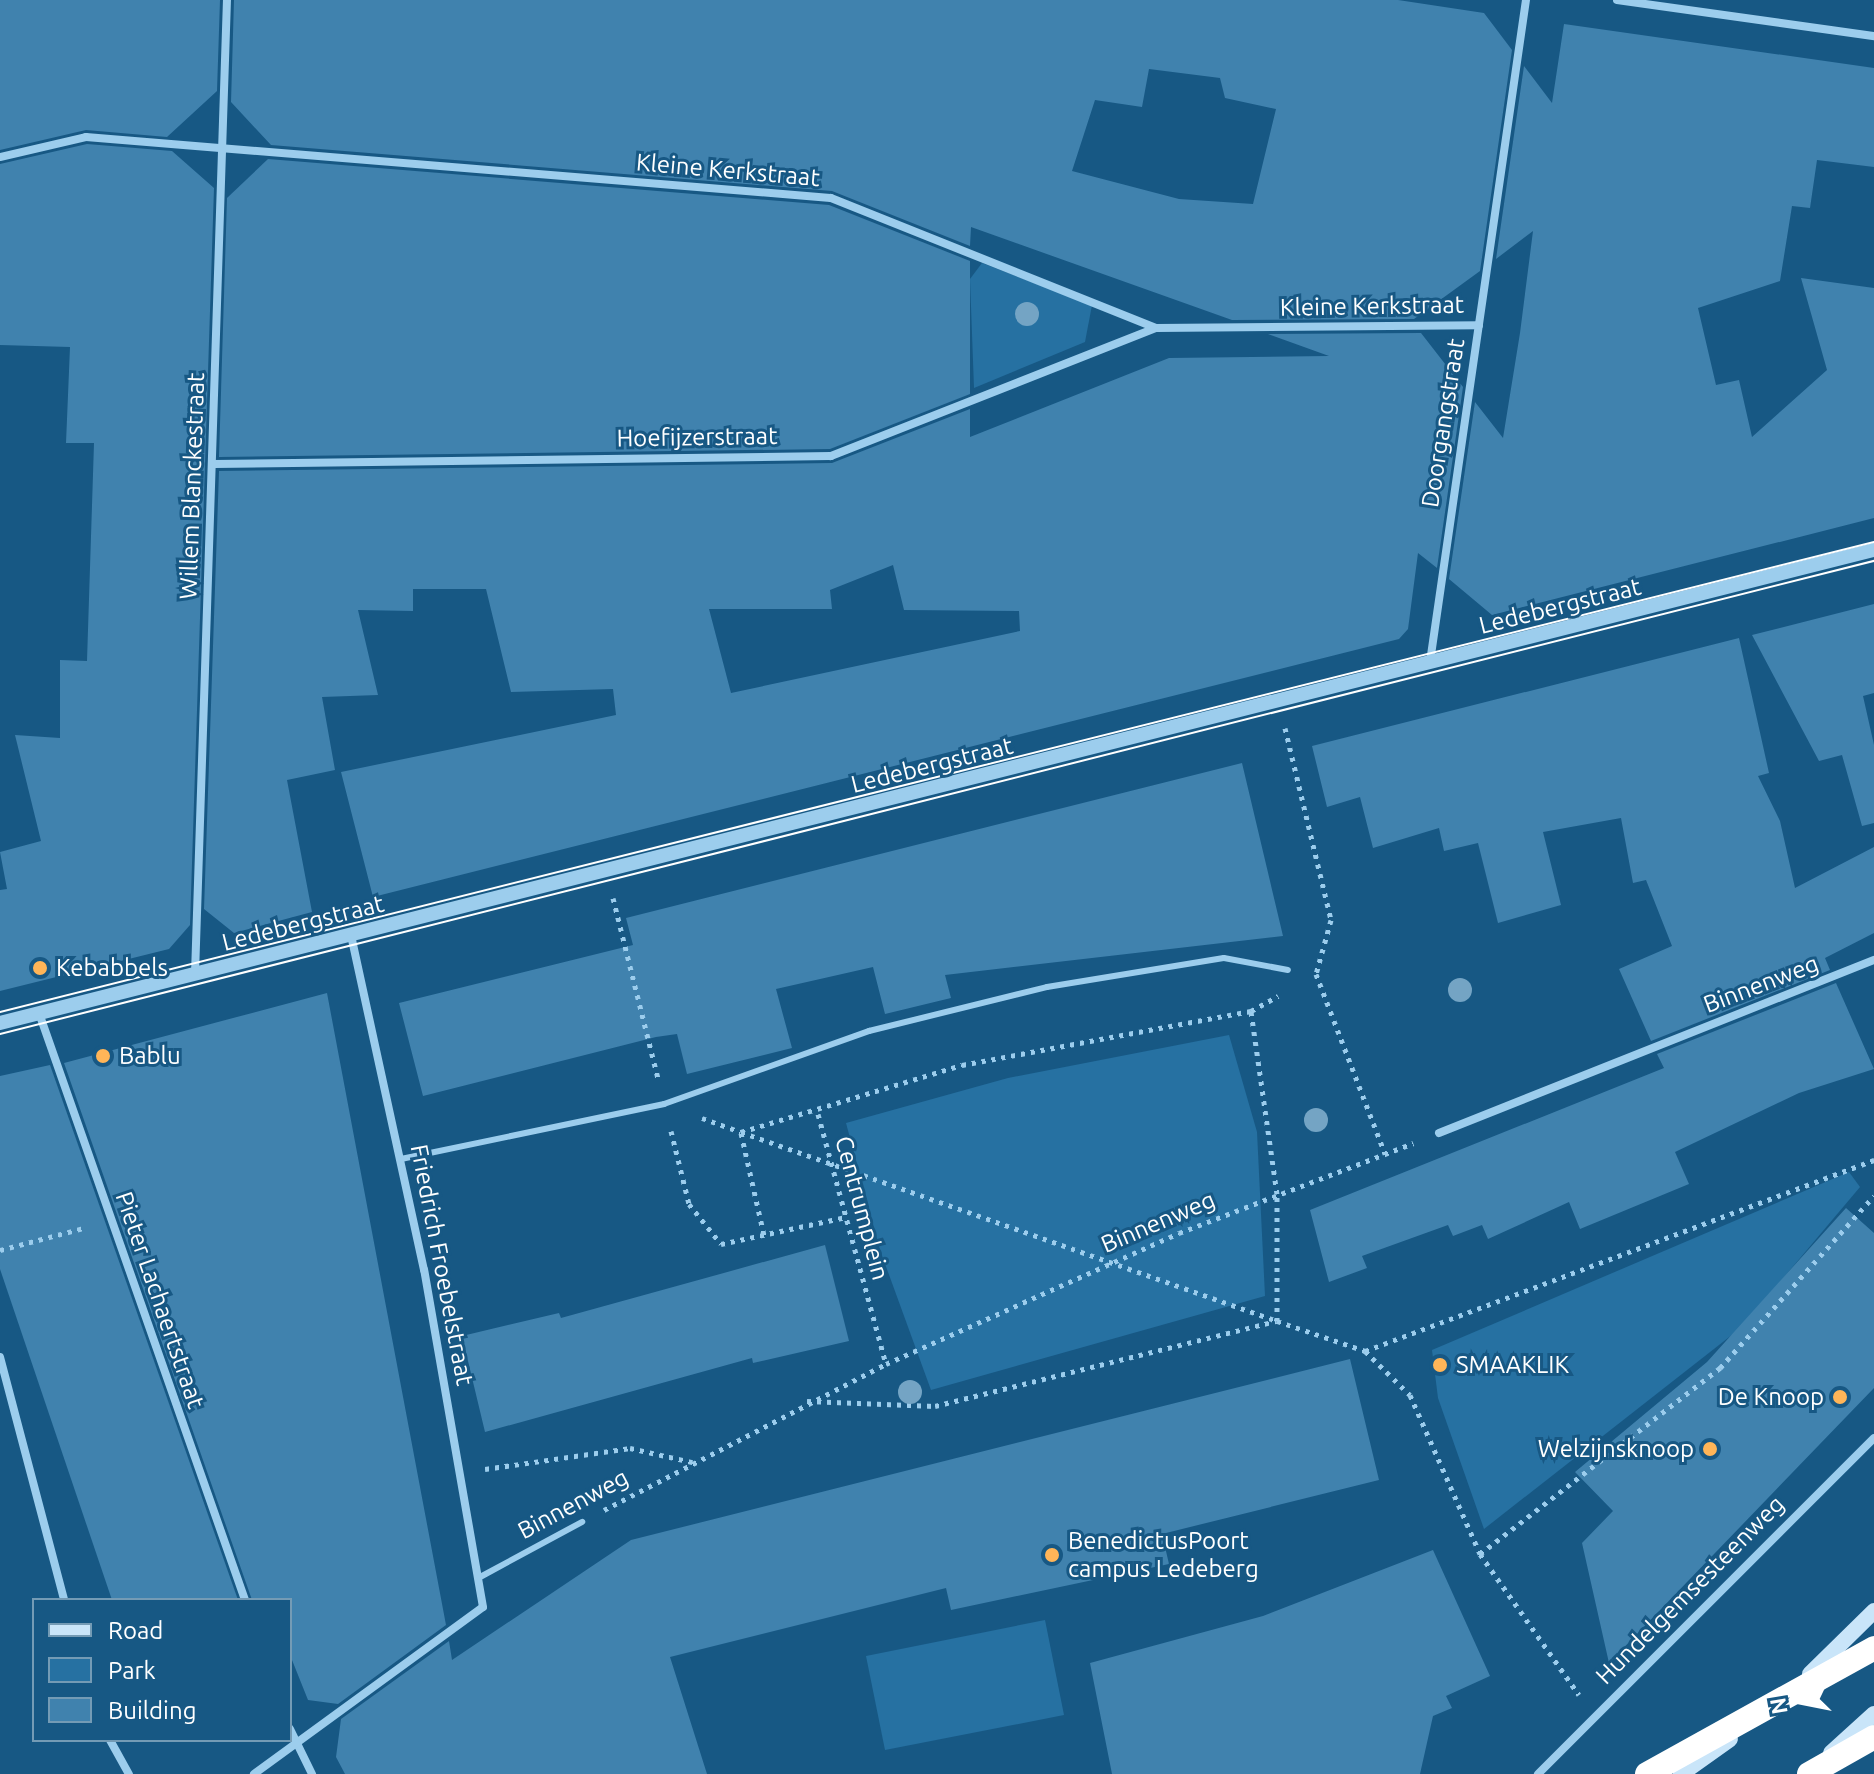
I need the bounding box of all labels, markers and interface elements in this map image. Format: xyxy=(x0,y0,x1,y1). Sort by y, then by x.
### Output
street label: Kleine Kerkstraat xyxy=(635,148,821,192)
street label: Kleine Kerkstraat xyxy=(1280,290,1464,322)
street label: Doorgangstraat xyxy=(1415,336,1471,510)
street label: Willem Blanckestraat xyxy=(174,372,210,600)
street label: Hoefijzerstraat xyxy=(616,421,778,453)
street label: Ledebergstraat xyxy=(1476,572,1644,640)
street label: Ledebergstraat xyxy=(848,731,1016,799)
street label: Ledebergstraat xyxy=(219,889,387,957)
street label: Binnenweg xyxy=(1699,949,1823,1019)
place label: Kebabbels xyxy=(56,954,168,982)
marker: Kebabbels xyxy=(31,959,49,977)
place label: Bablu xyxy=(119,1042,181,1070)
marker: Bablu xyxy=(94,1047,112,1065)
street label: Centrumplein xyxy=(829,1133,895,1283)
street label: Friedrich Froebelstraat xyxy=(405,1142,479,1388)
street label: Binnenweg xyxy=(1097,1185,1219,1259)
street label: Pieter Lachaertstraat xyxy=(109,1188,211,1412)
place label: SMAAKLIK xyxy=(1456,1351,1569,1379)
marker: SMAAKLIK xyxy=(1431,1356,1449,1374)
place label: De Knoop xyxy=(1718,1383,1824,1411)
marker: De Knoop xyxy=(1831,1388,1849,1406)
place label: Welzijnsknoop xyxy=(1538,1435,1694,1463)
marker: Welzijnsknoop xyxy=(1701,1440,1719,1458)
street label: Binnenweg xyxy=(513,1463,633,1545)
street label: Hundelgemsesteenweg xyxy=(1590,1490,1790,1690)
place label: BenedictusPoort campus Ledeberg xyxy=(1068,1527,1259,1583)
marker: BenedictusPoort campus Ledeberg xyxy=(1043,1546,1061,1564)
legend xyxy=(32,1598,292,1742)
text: Road xyxy=(108,1617,163,1644)
text: Park xyxy=(108,1657,156,1684)
north arrow xyxy=(1762,1662,1842,1742)
text: N xyxy=(1764,1696,1792,1717)
text: Building xyxy=(108,1697,196,1724)

